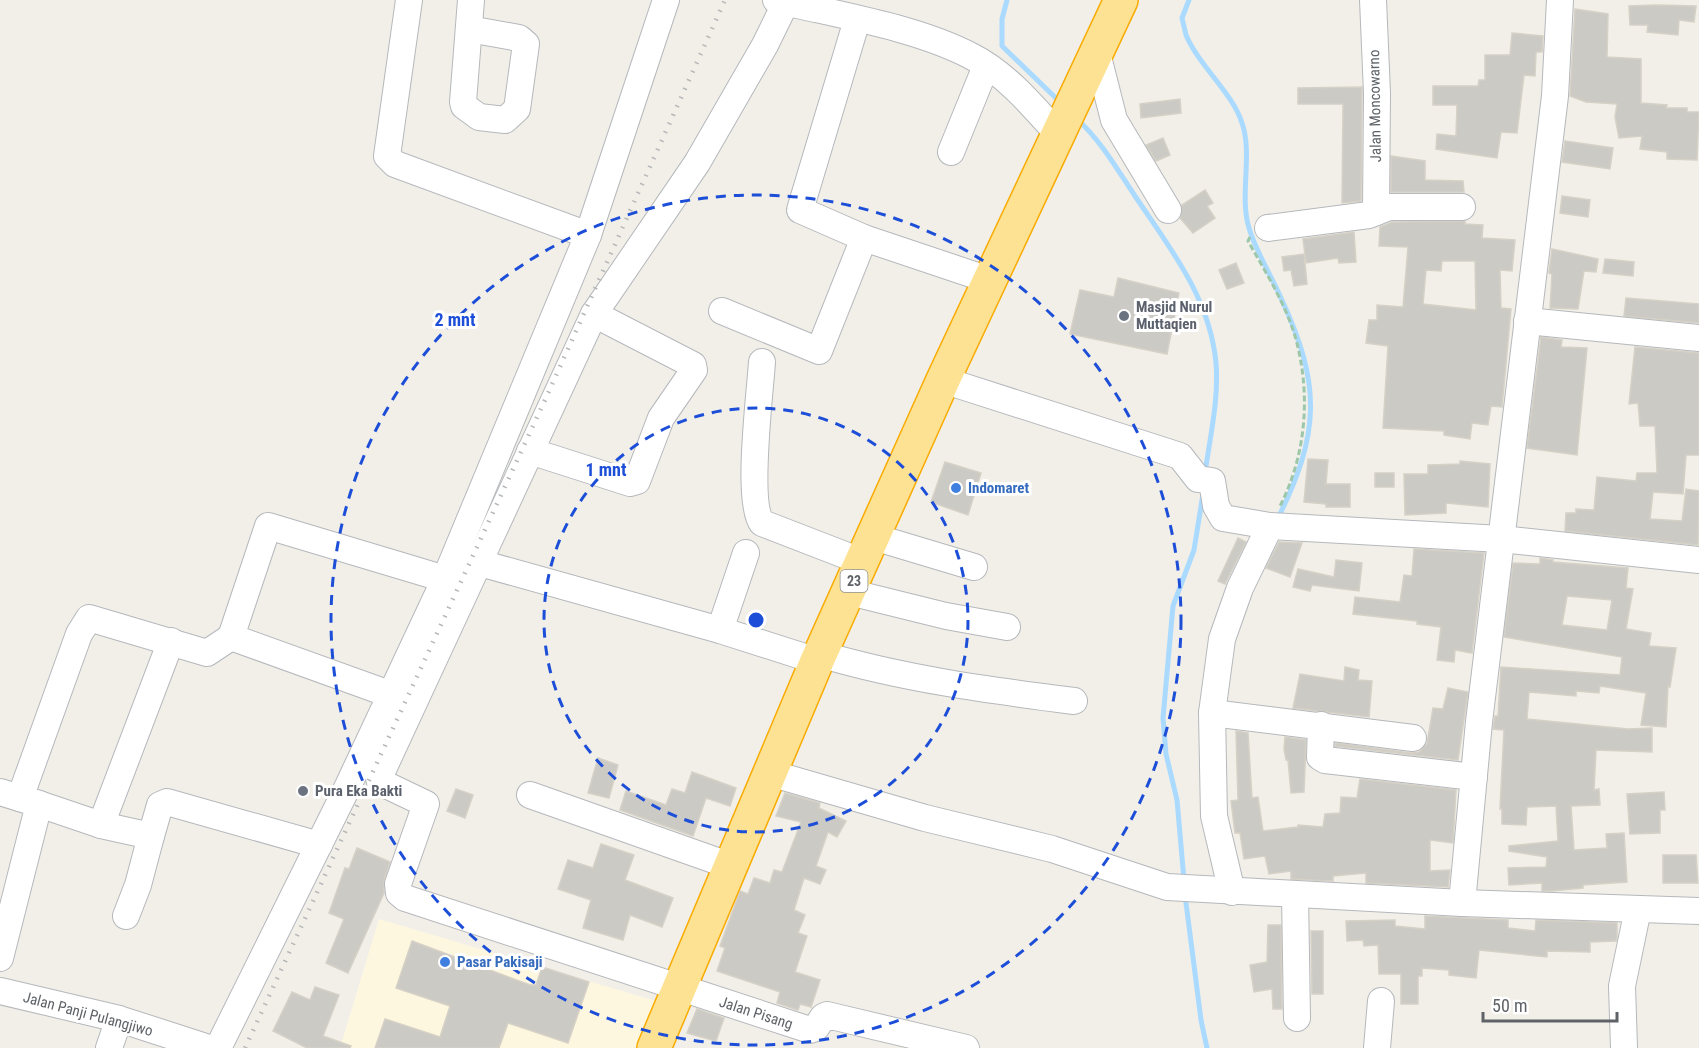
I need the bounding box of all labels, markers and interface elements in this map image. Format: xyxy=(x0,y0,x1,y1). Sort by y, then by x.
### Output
street label: Jalan Moncowarno xyxy=(1365,50,1385,162)
place label: Masjid Nurul Muttaqien xyxy=(1136,298,1212,333)
text: 2 mnt xyxy=(435,309,476,330)
marker: Masjid Nurul Muttaqien xyxy=(1117,309,1131,323)
text: 1 mnt xyxy=(586,459,627,480)
place label: Indomaret xyxy=(968,479,1030,497)
marker: Indomaret xyxy=(949,481,963,495)
road number: 23 xyxy=(840,570,868,592)
centre of rings xyxy=(746,610,766,630)
place label: Pura Eka Bakti xyxy=(315,782,402,800)
marker: Pura Eka Bakti xyxy=(296,784,310,798)
place label: Pasar Pakisaji xyxy=(457,953,543,971)
marker: Pasar Pakisaji xyxy=(438,955,452,969)
scale bar xyxy=(1483,985,1616,1023)
street label: Jalan Panji Pulangjiwo xyxy=(21,988,155,1040)
street label: Jalan Pisang xyxy=(717,993,795,1033)
text: 50 m xyxy=(1492,995,1527,1016)

